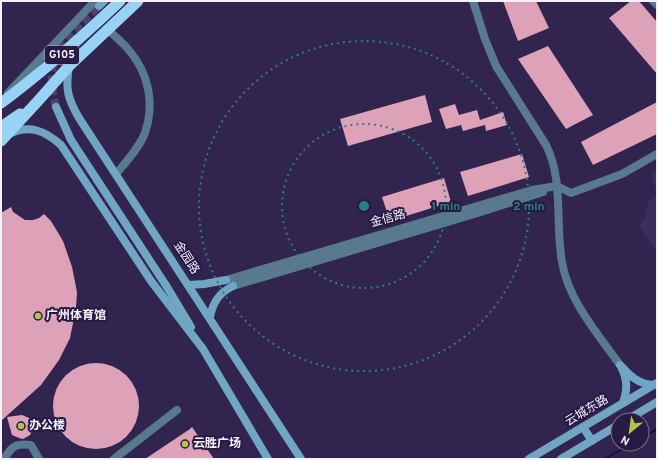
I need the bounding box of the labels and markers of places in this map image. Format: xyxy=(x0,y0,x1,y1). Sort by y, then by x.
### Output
centre of rings xyxy=(357,199,371,213)
place label: 广州体育馆 xyxy=(46,308,106,324)
marker: 广州体育馆 xyxy=(33,311,43,321)
place label: 办公楼 xyxy=(29,418,65,434)
marker: 办公楼 xyxy=(16,421,26,431)
place label: 云胜广场 xyxy=(193,436,241,452)
marker: 云胜广场 xyxy=(180,439,190,449)

